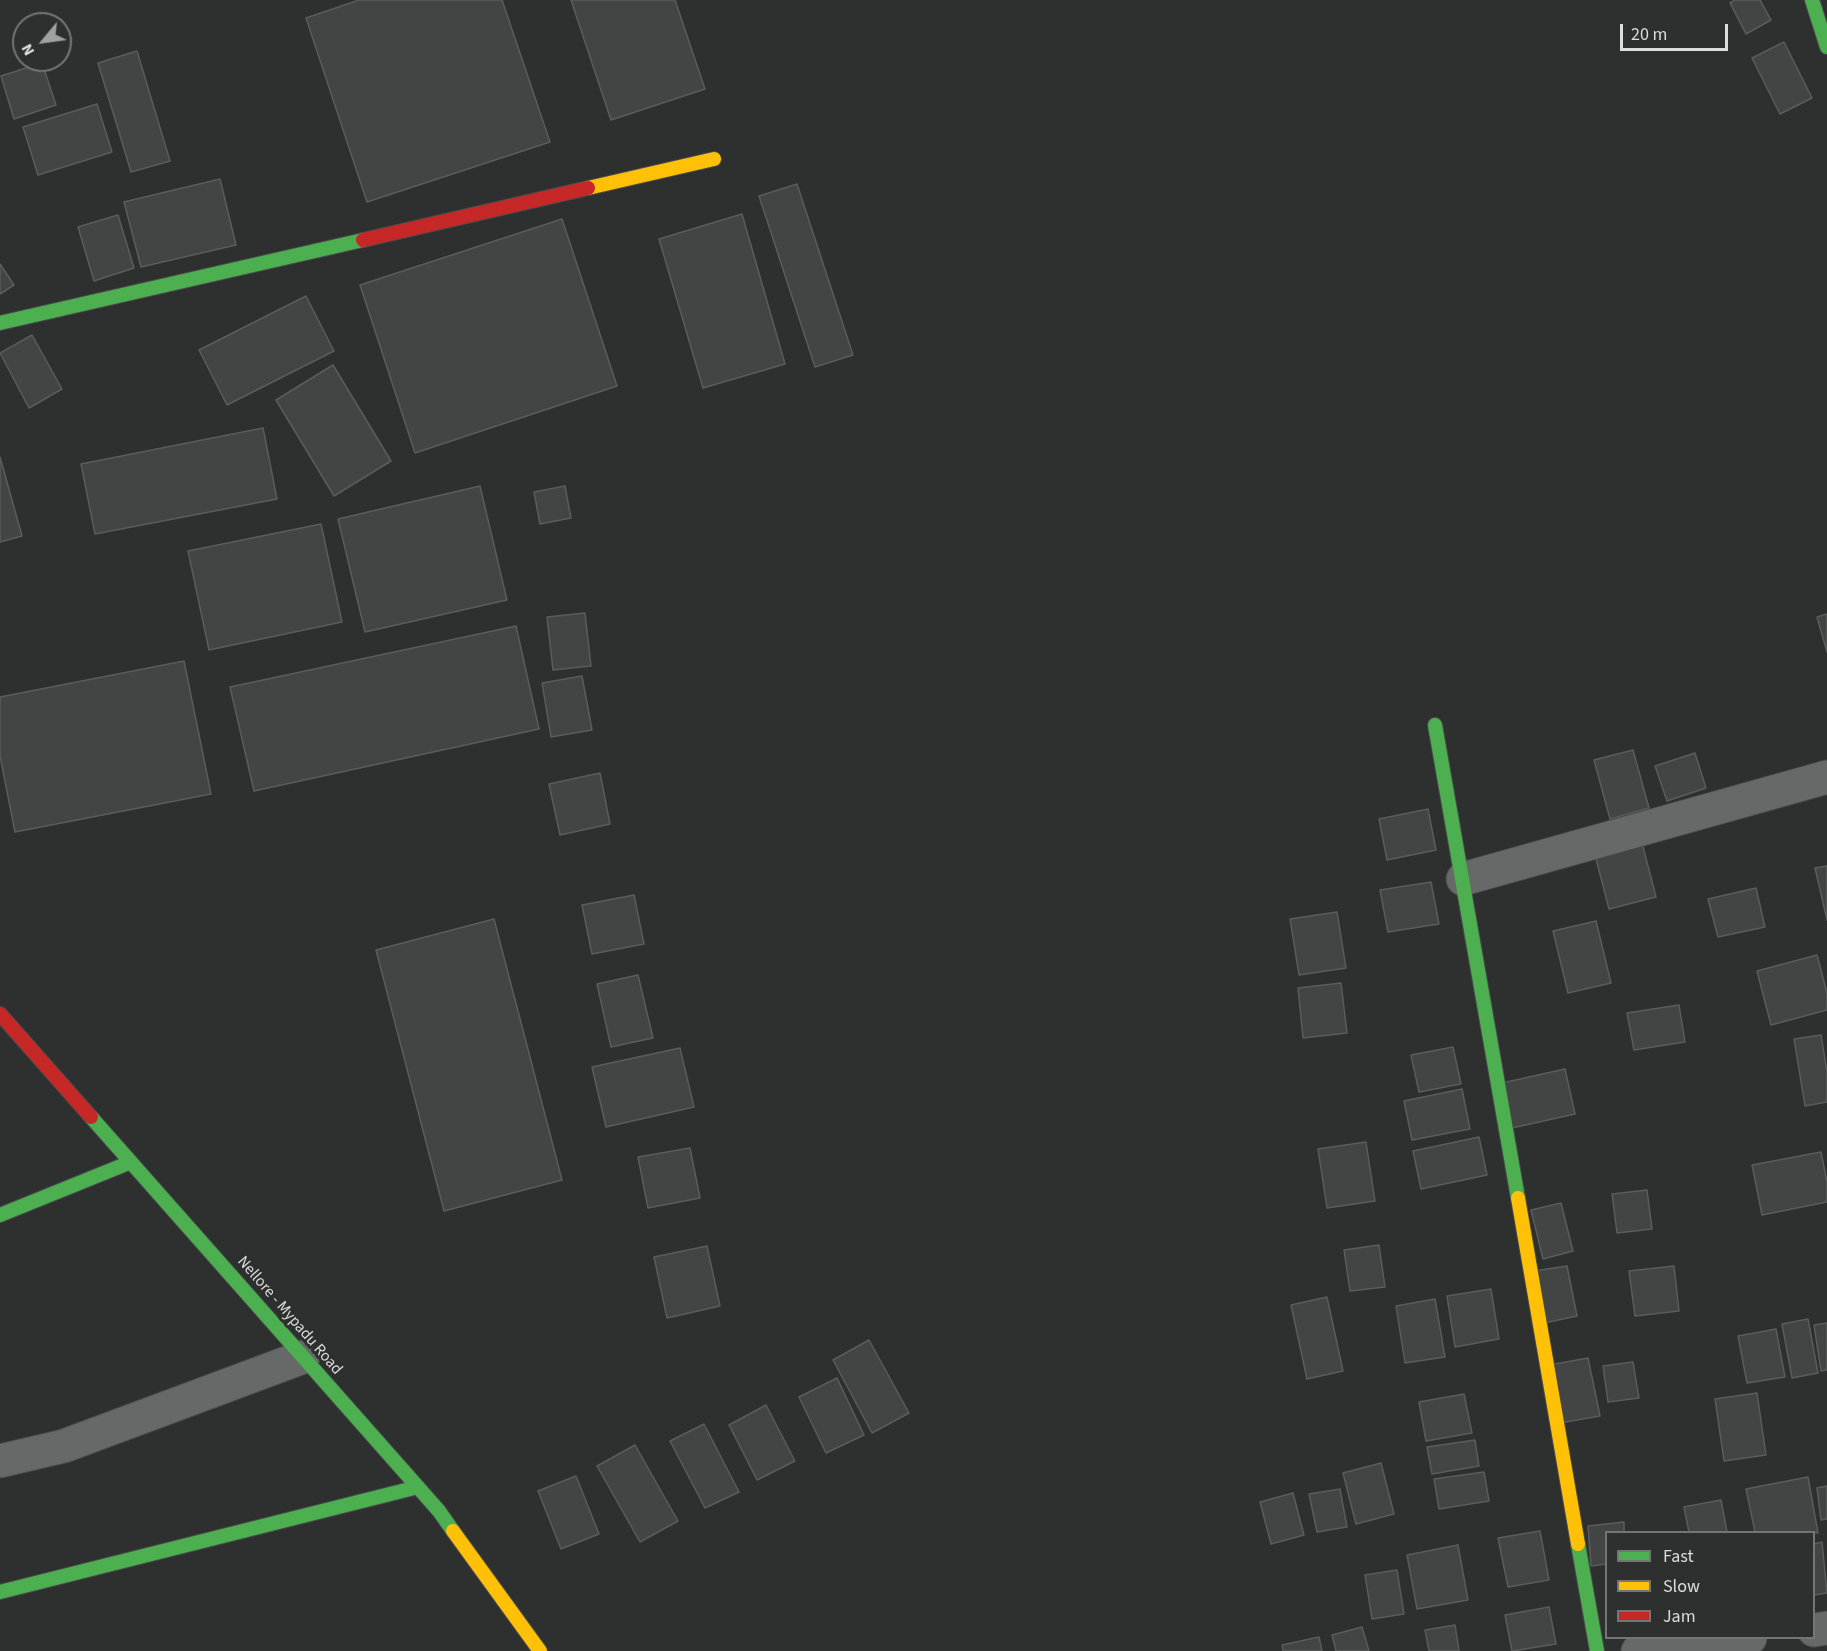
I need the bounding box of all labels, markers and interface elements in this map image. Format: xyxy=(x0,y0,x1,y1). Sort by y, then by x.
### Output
north arrow xyxy=(12,12,72,72)
scale bar xyxy=(1623,12,1731,50)
text: 20 m xyxy=(1631,22,1667,47)
text: N xyxy=(16,40,40,60)
street label: Nellore - Mypadu Road xyxy=(232,1253,346,1379)
legend xyxy=(1605,1531,1815,1639)
text: Fast xyxy=(1663,1544,1694,1569)
text: Slow xyxy=(1663,1574,1700,1599)
text: Jam xyxy=(1663,1604,1696,1629)

